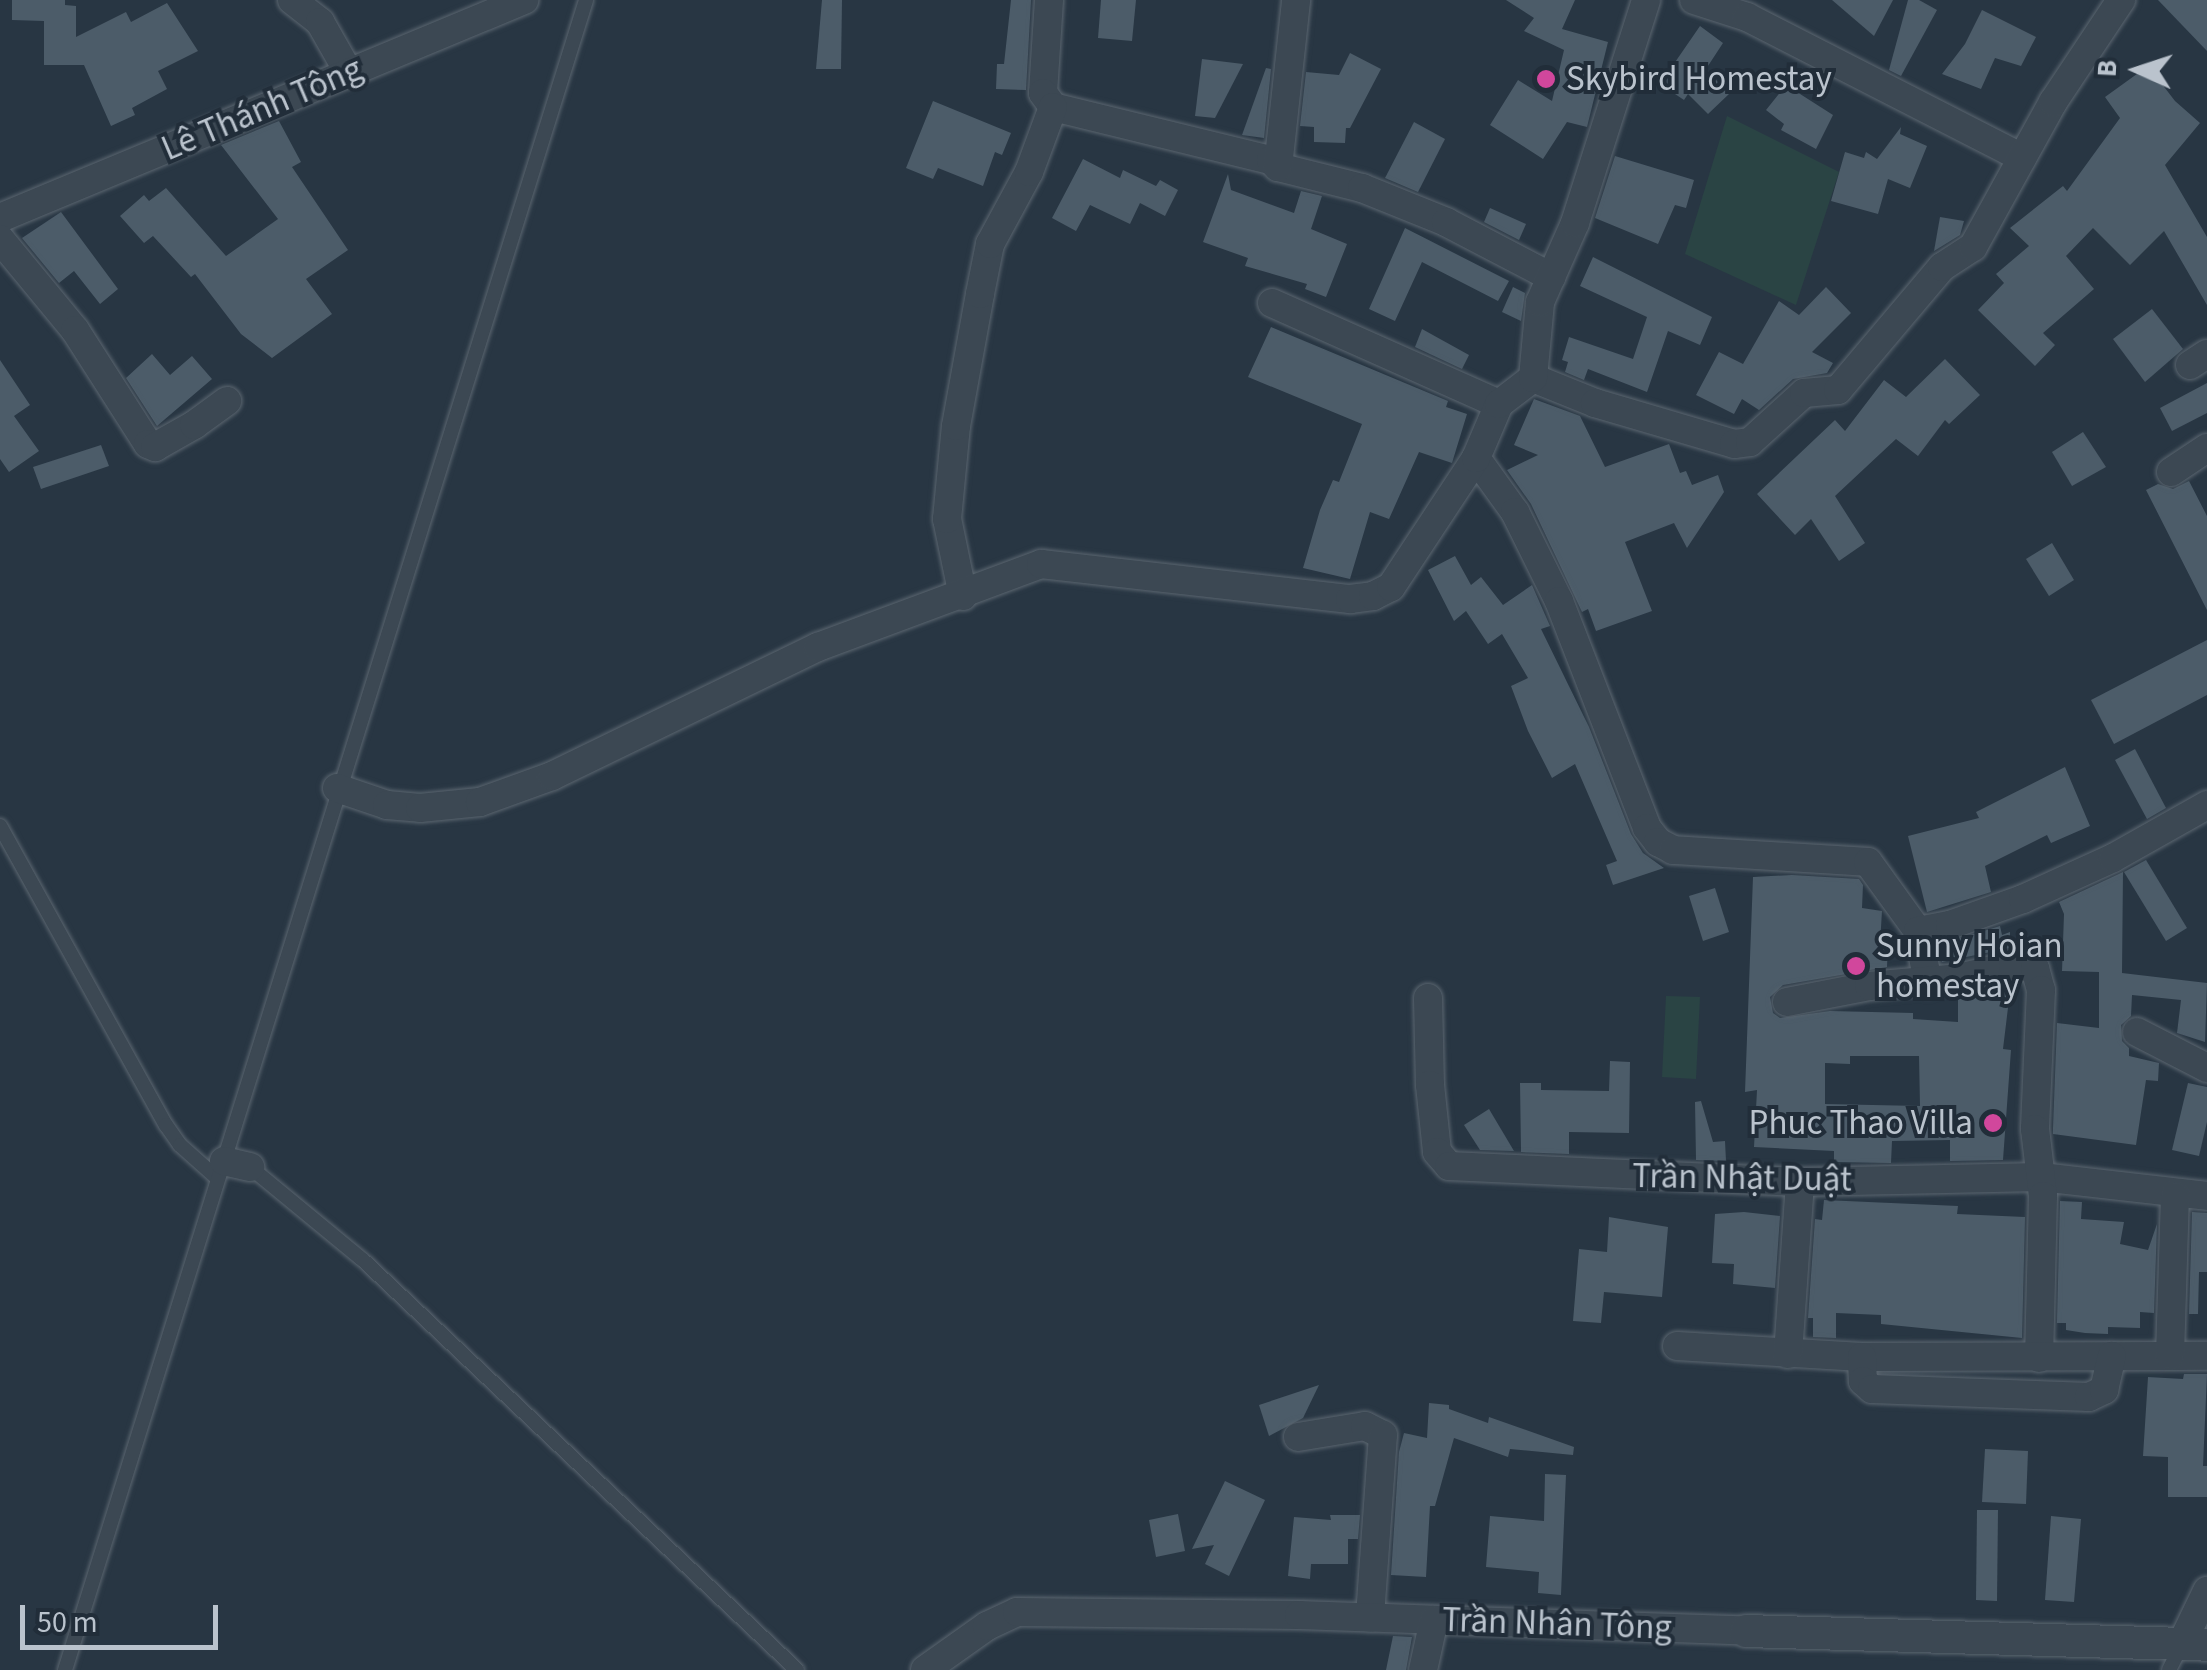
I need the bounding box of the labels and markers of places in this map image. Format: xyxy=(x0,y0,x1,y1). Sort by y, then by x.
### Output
place label: Skybird Homestay xyxy=(1566,58,1832,100)
marker: Skybird Homestay xyxy=(1535,68,1557,90)
place label: Sunny Hoian homestay xyxy=(1876,925,2063,1007)
marker: Sunny Hoian homestay xyxy=(1845,955,1867,977)
place label: Phuc Thao Villa xyxy=(1749,1102,1973,1144)
marker: Phuc Thao Villa xyxy=(1982,1112,2004,1134)

